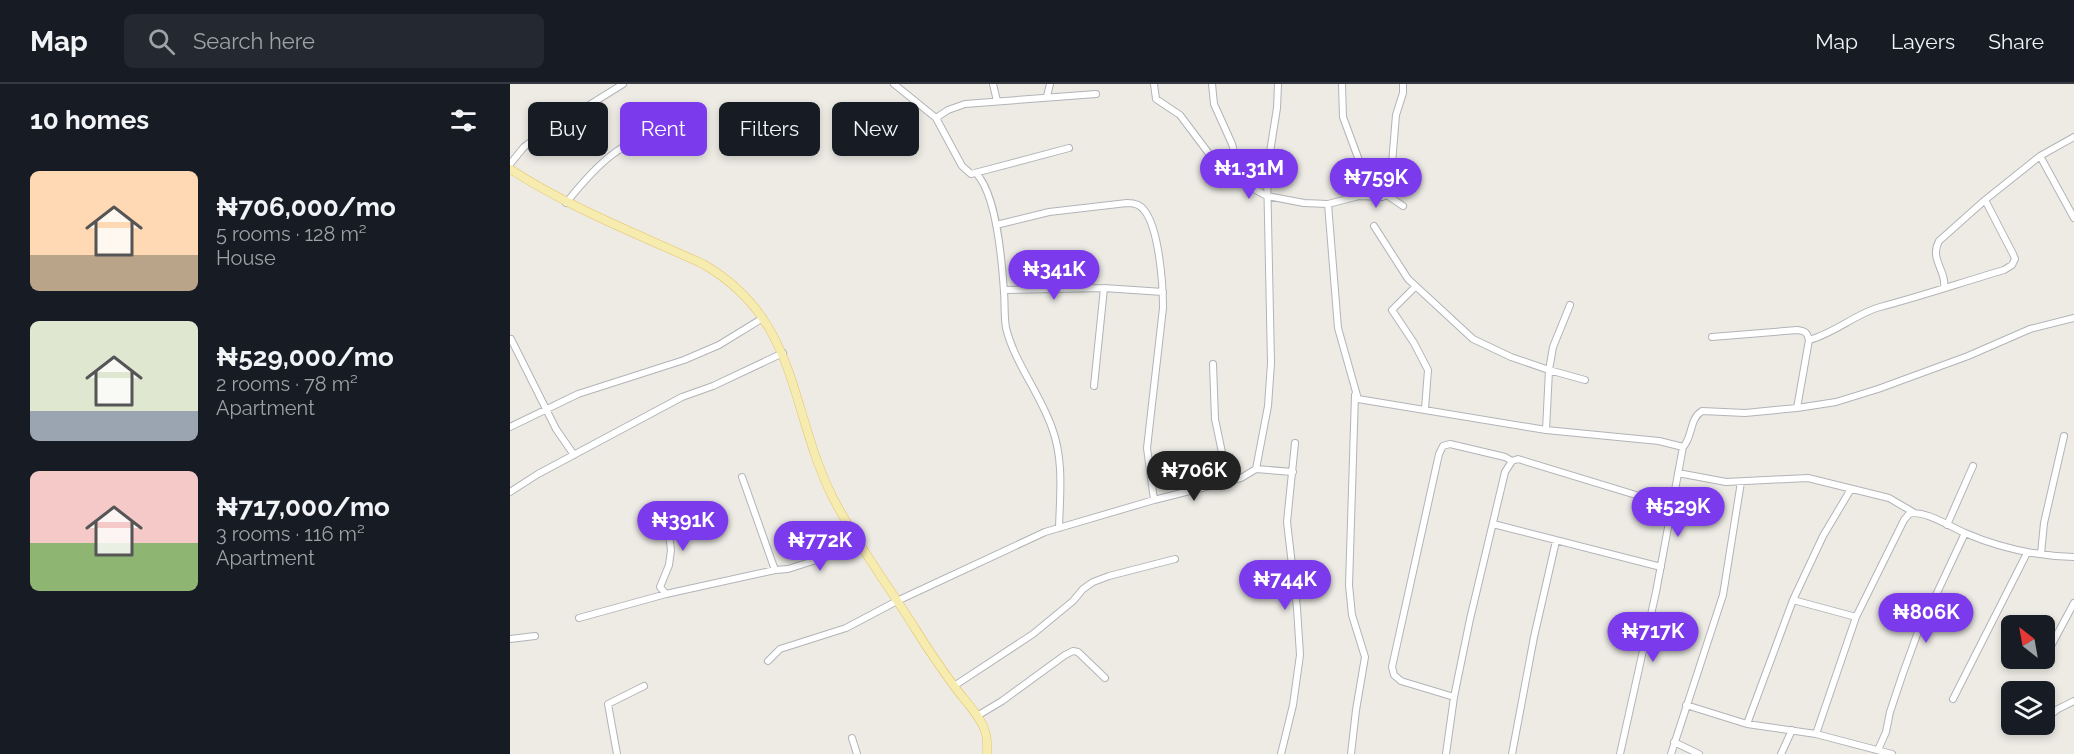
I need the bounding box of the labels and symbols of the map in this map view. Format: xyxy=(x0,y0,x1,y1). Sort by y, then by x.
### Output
pin: ₦1.31M xyxy=(1200,149,1298,200)
pin: ₦759K xyxy=(1334,158,1418,209)
pin: ₦341K xyxy=(1012,250,1096,301)
pin: ₦706K xyxy=(1152,451,1236,502)
pin: ₦529K xyxy=(1636,487,1720,538)
pin: ₦391K xyxy=(641,501,725,552)
pin: ₦772K xyxy=(778,521,862,572)
pin: ₦744K xyxy=(1243,560,1327,611)
pin: ₦806K xyxy=(1884,593,1968,644)
pin: ₦717K xyxy=(1611,612,1695,663)
north arrow xyxy=(2001,615,2055,669)

